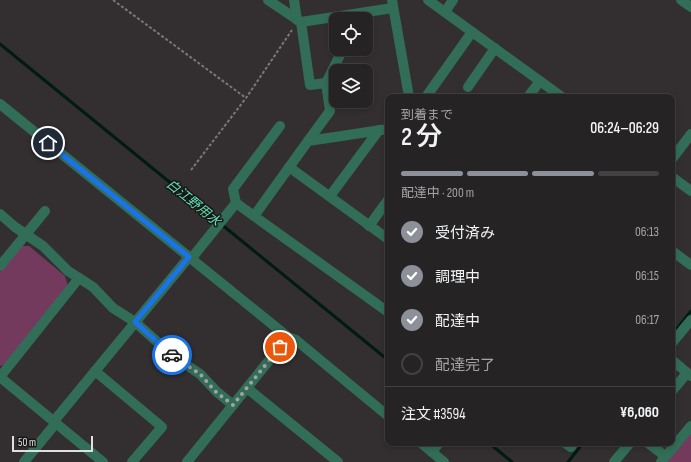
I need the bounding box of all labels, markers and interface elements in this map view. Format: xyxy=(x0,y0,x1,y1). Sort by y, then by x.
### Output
map controls xyxy=(329,12,373,108)
button: locate xyxy=(329,12,373,56)
button: layers xyxy=(329,64,373,108)
text: 到着まで xyxy=(401,107,453,123)
text: 06:24–06:29 xyxy=(590,119,659,138)
text: 2 分 xyxy=(401,122,442,153)
pin xyxy=(31,126,65,160)
icon: home xyxy=(37,132,59,154)
water label: 白江野用水 xyxy=(163,176,225,231)
text: 配達中 · 200 m xyxy=(401,185,474,201)
icon: check xyxy=(401,221,423,243)
text: 受付済み xyxy=(435,224,495,243)
text: 06:13 xyxy=(635,224,659,240)
icon: check xyxy=(401,265,423,287)
text: 調理中 xyxy=(435,268,480,287)
text: 06:15 xyxy=(635,268,659,284)
icon: check xyxy=(401,309,423,331)
text: 配達中 xyxy=(435,312,480,331)
text: 06:17 xyxy=(635,312,659,328)
pin xyxy=(263,330,297,364)
courier xyxy=(152,335,192,375)
icon: bag xyxy=(269,336,291,358)
icon: car xyxy=(161,344,183,366)
text: 配達完了 xyxy=(435,356,495,375)
text: ¥6,060 xyxy=(620,403,659,422)
text: 注文 #3594 xyxy=(401,405,465,424)
scale bar xyxy=(12,434,93,453)
text: 50 m xyxy=(18,436,36,449)

